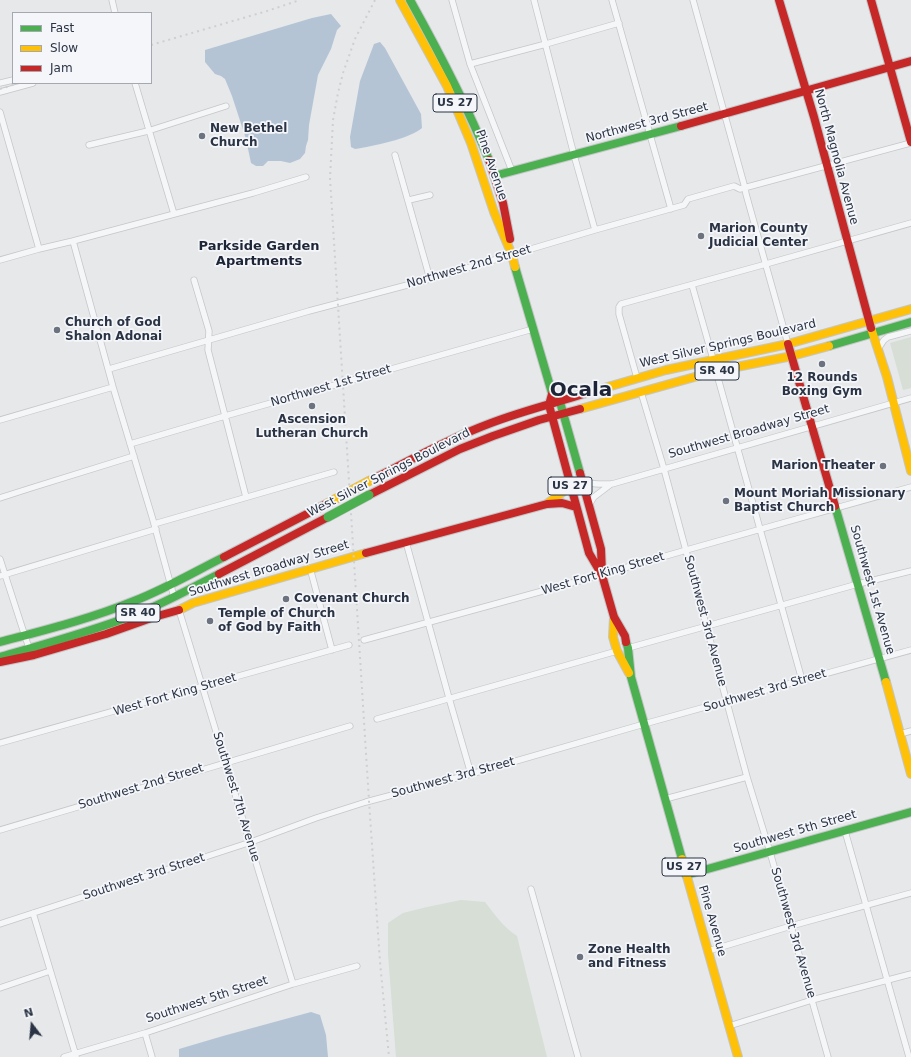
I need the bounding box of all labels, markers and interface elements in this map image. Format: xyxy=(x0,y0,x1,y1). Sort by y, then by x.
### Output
legend xyxy=(12,12,152,84)
text: Fast xyxy=(50,21,74,35)
text: Slow xyxy=(50,41,78,55)
text: Jam xyxy=(50,61,73,75)
street label: North Magnolia Avenue xyxy=(811,87,861,227)
road number: US 27 xyxy=(433,94,477,112)
street label: Northwest 3rd Street xyxy=(584,100,710,146)
place label: New Bethel Church xyxy=(210,122,287,150)
street label: Pine Avenue xyxy=(472,128,510,202)
marker: New Bethel Church xyxy=(197,131,207,141)
place label: Marion County Judicial Center xyxy=(709,222,808,250)
marker: Marion County Judicial Center xyxy=(696,231,706,241)
district label: Parkside Garden Apartments xyxy=(198,239,320,270)
street label: Northwest 2nd Street xyxy=(405,242,533,292)
place label: Church of God Shalon Adonai xyxy=(65,316,162,344)
street label: West Silver Springs Boulevard xyxy=(639,317,817,371)
marker: Church of God Shalon Adonai xyxy=(52,325,62,335)
marker: 12 Rounds Boxing Gym xyxy=(817,359,827,369)
street label: Northwest 1st Street xyxy=(269,362,393,410)
road number: SR 40 xyxy=(695,362,739,380)
place label: 12 Rounds Boxing Gym xyxy=(782,371,862,399)
district label: Ocala xyxy=(550,379,612,403)
marker: Ascension Lutheran Church xyxy=(307,401,317,411)
street label: Southwest Broadway Street xyxy=(667,402,831,462)
place label: Ascension Lutheran Church xyxy=(256,413,368,441)
street label: West Silver Springs Boulevard xyxy=(305,426,473,520)
place label: Marion Theater xyxy=(771,459,875,473)
marker: Marion Theater xyxy=(878,461,888,471)
road number: US 27 xyxy=(548,477,592,495)
place label: Mount Moriah Missionary Baptist Church xyxy=(734,487,905,515)
marker: Mount Moriah Missionary Baptist Church xyxy=(721,496,731,506)
street label: Southwest 1st Avenue xyxy=(847,524,897,656)
street label: Southwest Broadway Street xyxy=(187,538,351,600)
street label: West Fort King Street xyxy=(540,550,666,598)
street label: Southwest 3rd Avenue xyxy=(681,554,729,688)
place label: Covenant Church xyxy=(294,592,410,606)
marker: Covenant Church xyxy=(281,594,291,604)
road number: SR 40 xyxy=(116,604,160,622)
place label: Temple of Church of God by Faith xyxy=(218,607,335,635)
marker: Temple of Church of God by Faith xyxy=(205,616,215,626)
street label: Southwest 3rd Street xyxy=(702,667,828,715)
street label: West Fort King Street xyxy=(112,671,238,719)
street label: Southwest 7th Avenue xyxy=(209,730,263,864)
street label: Southwest 3rd Street xyxy=(390,755,516,801)
street label: Southwest 2nd Street xyxy=(77,761,205,813)
street label: Southwest 5th Street xyxy=(732,808,858,856)
street label: Southwest 3rd Street xyxy=(81,851,207,903)
road number: US 27 xyxy=(662,858,706,876)
street label: Southwest 3rd Avenue xyxy=(767,866,819,1000)
street label: Pine Avenue xyxy=(695,884,729,958)
place label: Zone Health and Fitness xyxy=(588,943,670,971)
marker: Zone Health and Fitness xyxy=(575,952,585,962)
street label: Southwest 5th Street xyxy=(144,974,270,1026)
north arrow xyxy=(12,1005,52,1045)
text: N xyxy=(22,1005,35,1021)

